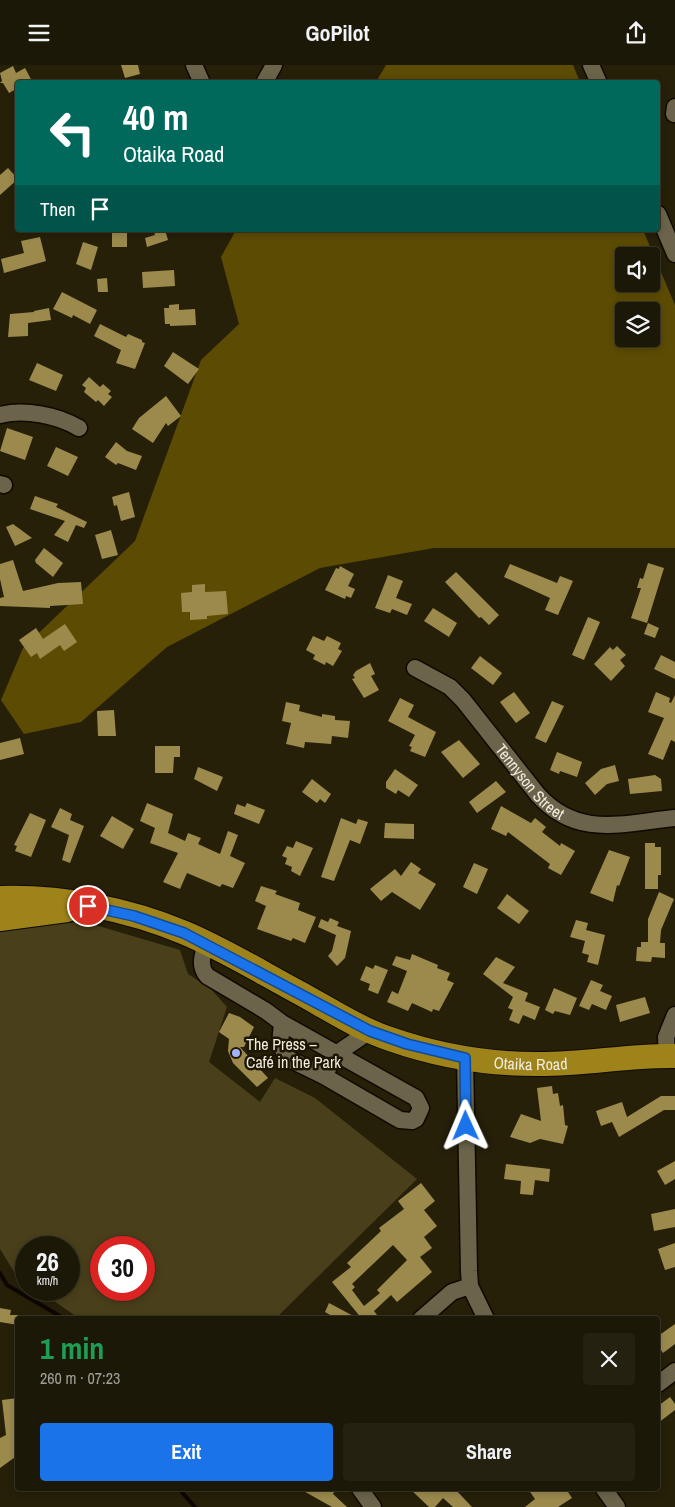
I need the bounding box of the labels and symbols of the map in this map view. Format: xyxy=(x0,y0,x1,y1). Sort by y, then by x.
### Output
street label: Tennyson Street xyxy=(491,739,569,825)
pin xyxy=(67,885,109,927)
place label: The Press – Café in the Park xyxy=(246,1033,341,1073)
marker: The Press – Café in the Park xyxy=(230,1047,242,1059)
street label: Otaika Road xyxy=(493,1051,568,1075)
position arrow xyxy=(439,1099,491,1151)
speed limit sign: 30 xyxy=(90,1236,155,1301)

